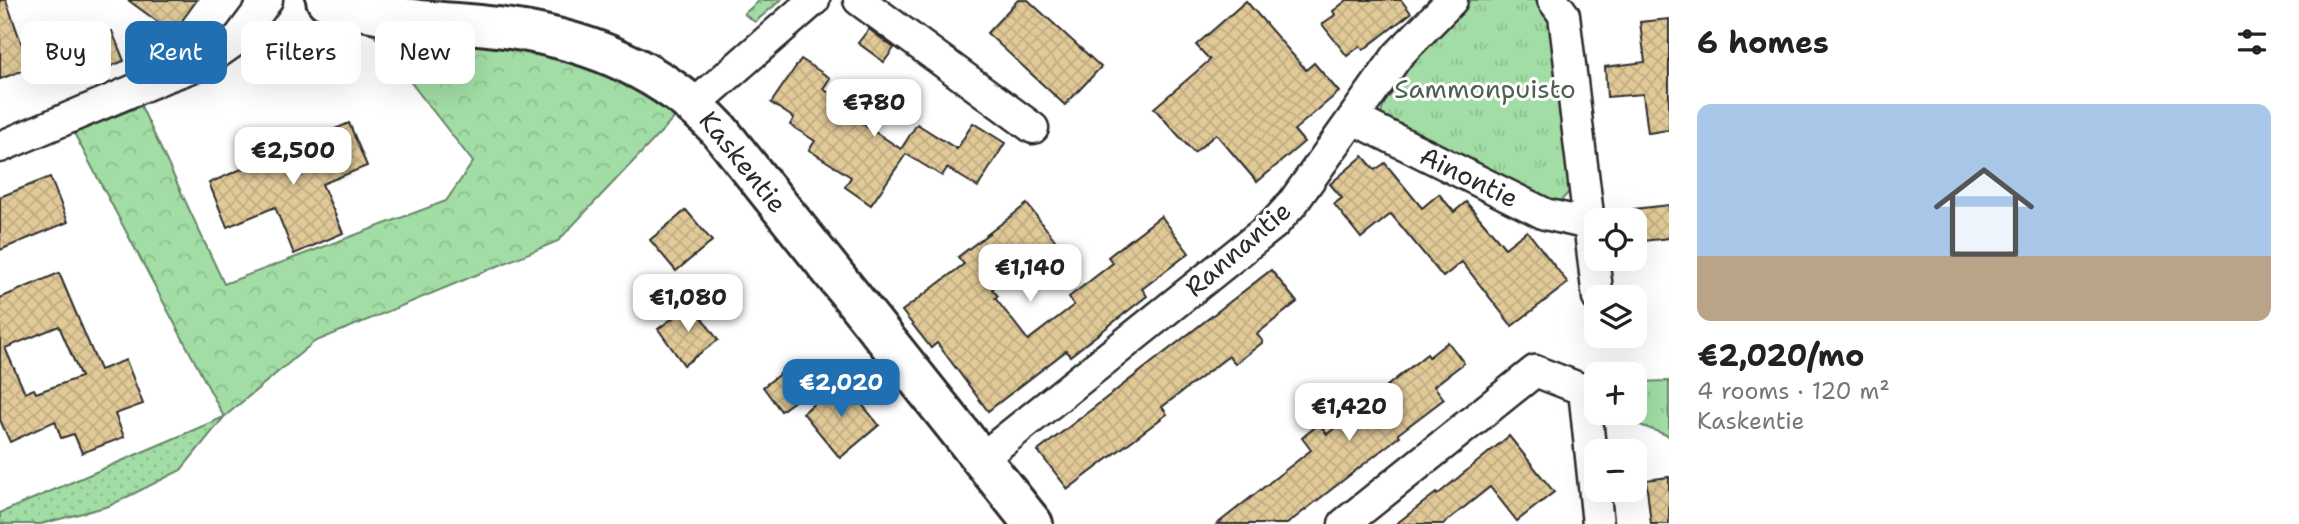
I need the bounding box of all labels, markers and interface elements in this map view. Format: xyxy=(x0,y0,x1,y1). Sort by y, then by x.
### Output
chip: Buy xyxy=(21,21,111,84)
chip: Rent xyxy=(125,21,227,84)
chip: Filters xyxy=(241,21,361,84)
chip: New xyxy=(375,21,475,84)
text: 6 homes xyxy=(1697,22,1829,63)
icon: filters xyxy=(2233,23,2271,61)
park label: Sammonpuisto xyxy=(1394,71,1576,106)
pin: €780 xyxy=(833,80,915,139)
text: €780 xyxy=(842,87,906,117)
street label: Kaskentie xyxy=(692,103,795,220)
pin: €2,500 xyxy=(236,128,350,187)
text: €2,500 xyxy=(251,135,335,165)
street label: Ainontie xyxy=(1414,138,1524,215)
icon: home xyxy=(1921,149,2047,275)
street label: Rannantie xyxy=(1177,193,1298,304)
map controls xyxy=(1584,208,1647,502)
button: locate xyxy=(1584,208,1647,271)
pin: €1,140 xyxy=(973,244,1087,304)
text: €1,140 xyxy=(995,252,1065,282)
pin: €1,080 xyxy=(631,274,745,334)
text: €1,080 xyxy=(649,282,727,312)
button: layers xyxy=(1584,285,1647,348)
text: €2,020/mo xyxy=(1697,335,1865,376)
pin: €2,020 xyxy=(784,360,898,419)
button: + xyxy=(1584,362,1647,425)
text: €2,020 xyxy=(799,367,883,397)
text: 4 rooms · 120 m² xyxy=(1697,376,1890,406)
pin: €1,420 xyxy=(1292,384,1406,443)
text: €1,420 xyxy=(1311,391,1387,421)
text: Kaskentie xyxy=(1697,406,1804,436)
button: − xyxy=(1584,439,1647,502)

